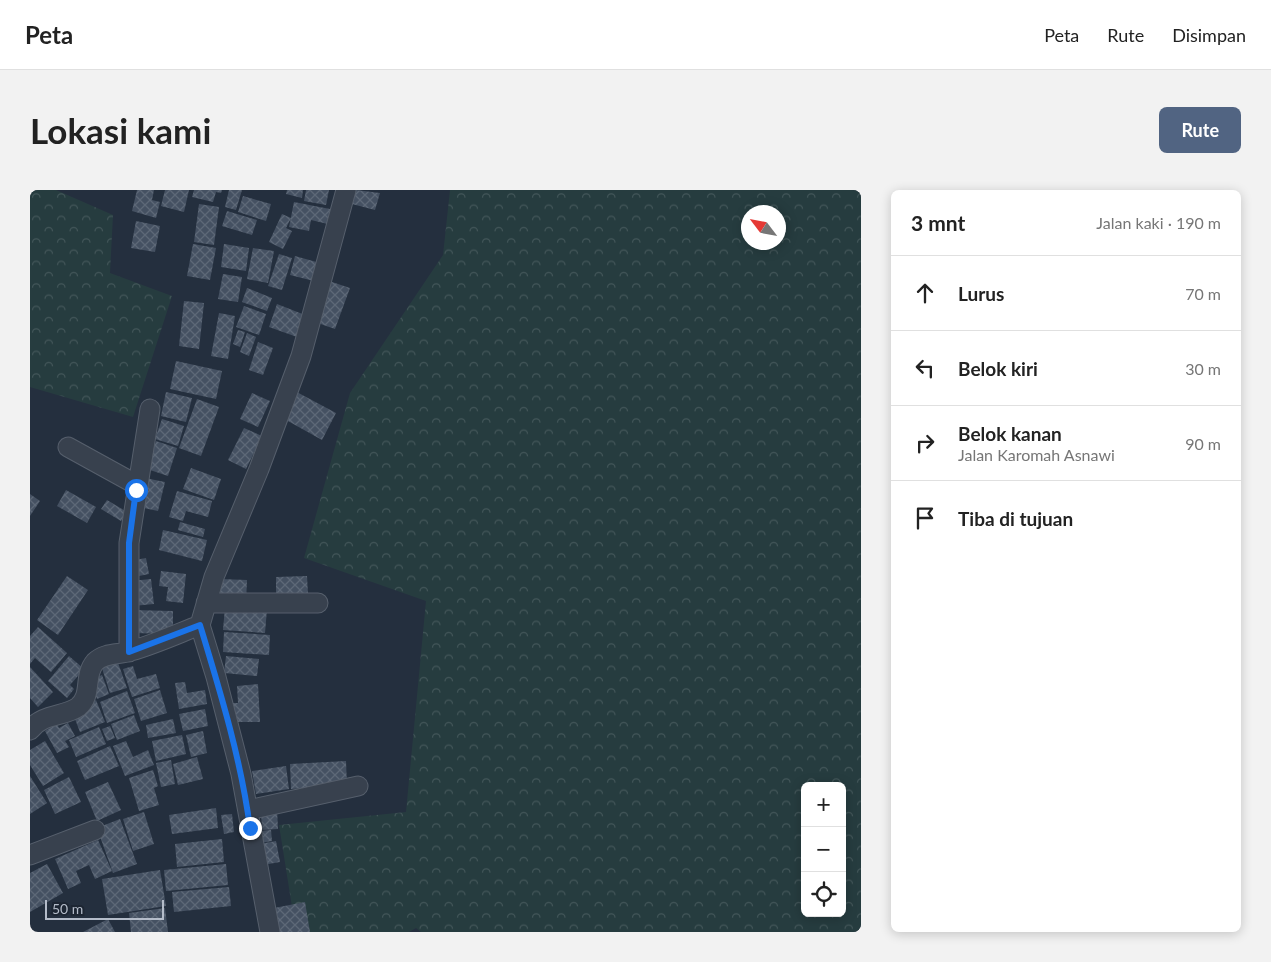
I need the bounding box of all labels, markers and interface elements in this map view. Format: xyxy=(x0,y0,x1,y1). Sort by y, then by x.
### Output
text: Peta xyxy=(25,20,73,49)
text: Peta xyxy=(1044,24,1079,46)
text: Rute xyxy=(1107,24,1144,46)
text: Disimpan xyxy=(1172,24,1246,46)
button: Rute xyxy=(1159,107,1241,153)
text: Lokasi kami xyxy=(30,109,211,151)
north arrow xyxy=(741,205,786,250)
text: 3 mnt xyxy=(911,210,965,235)
text: Jalan kaki · 190 m xyxy=(1096,213,1221,232)
icon: ahead xyxy=(911,279,939,307)
text: Lurus xyxy=(958,282,1004,305)
text: 70 m xyxy=(1185,284,1221,303)
icon: left xyxy=(911,354,939,382)
text: Belok kiri xyxy=(958,357,1038,380)
text: 30 m xyxy=(1185,359,1221,378)
text: Belok kanan xyxy=(958,422,1062,445)
icon: right xyxy=(911,429,939,457)
text: 90 m xyxy=(1185,434,1221,453)
text: Jalan Karomah Asnawi xyxy=(958,445,1115,464)
route start xyxy=(125,479,148,502)
icon: arrive xyxy=(911,504,939,532)
text: Tiba di tujuan xyxy=(958,507,1073,530)
map controls xyxy=(801,782,846,917)
button: + xyxy=(801,782,846,827)
route end xyxy=(239,817,262,840)
button: − xyxy=(801,827,846,872)
button: locate xyxy=(801,872,846,917)
scale bar xyxy=(45,897,164,920)
text: 50 m xyxy=(52,900,83,917)

